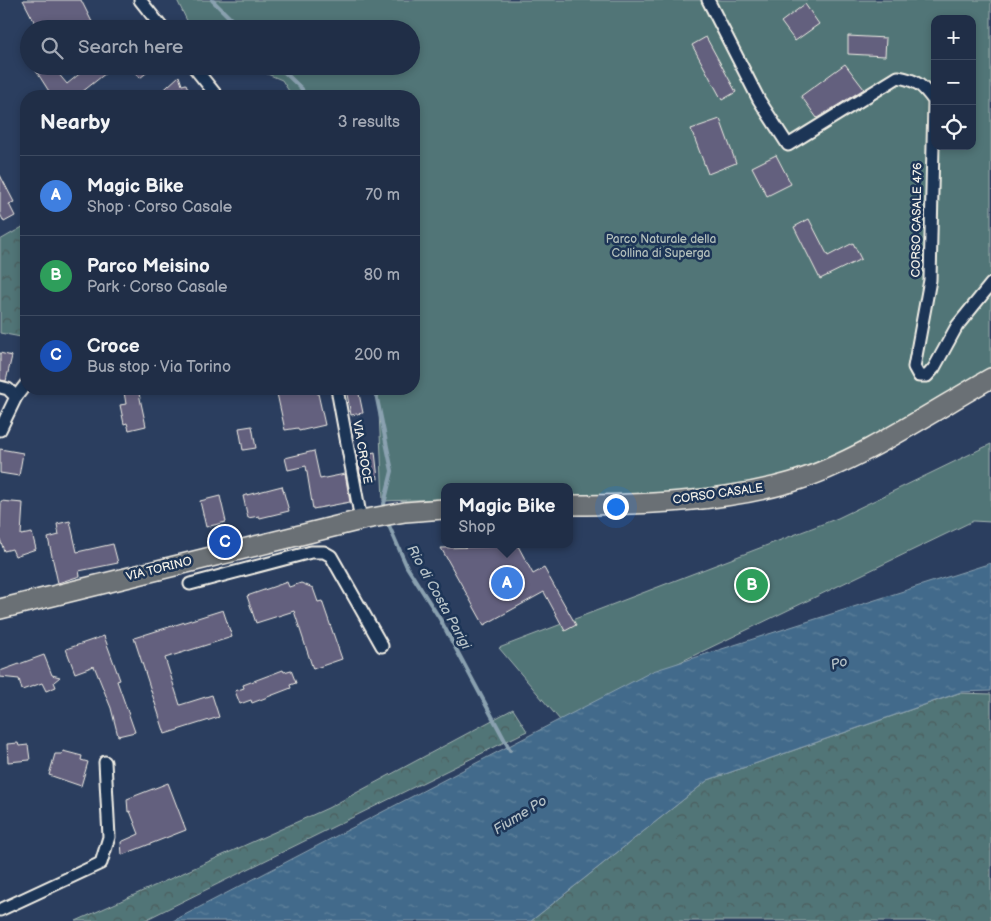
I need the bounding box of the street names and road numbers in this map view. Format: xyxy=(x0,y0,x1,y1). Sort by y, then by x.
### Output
street label: CORSO CASALE 476 xyxy=(908,162,926,278)
street label: VIA CROCE xyxy=(349,419,375,485)
street label: CORSO CASALE xyxy=(672,480,764,508)
street label: VIA TORINO xyxy=(125,554,193,584)

